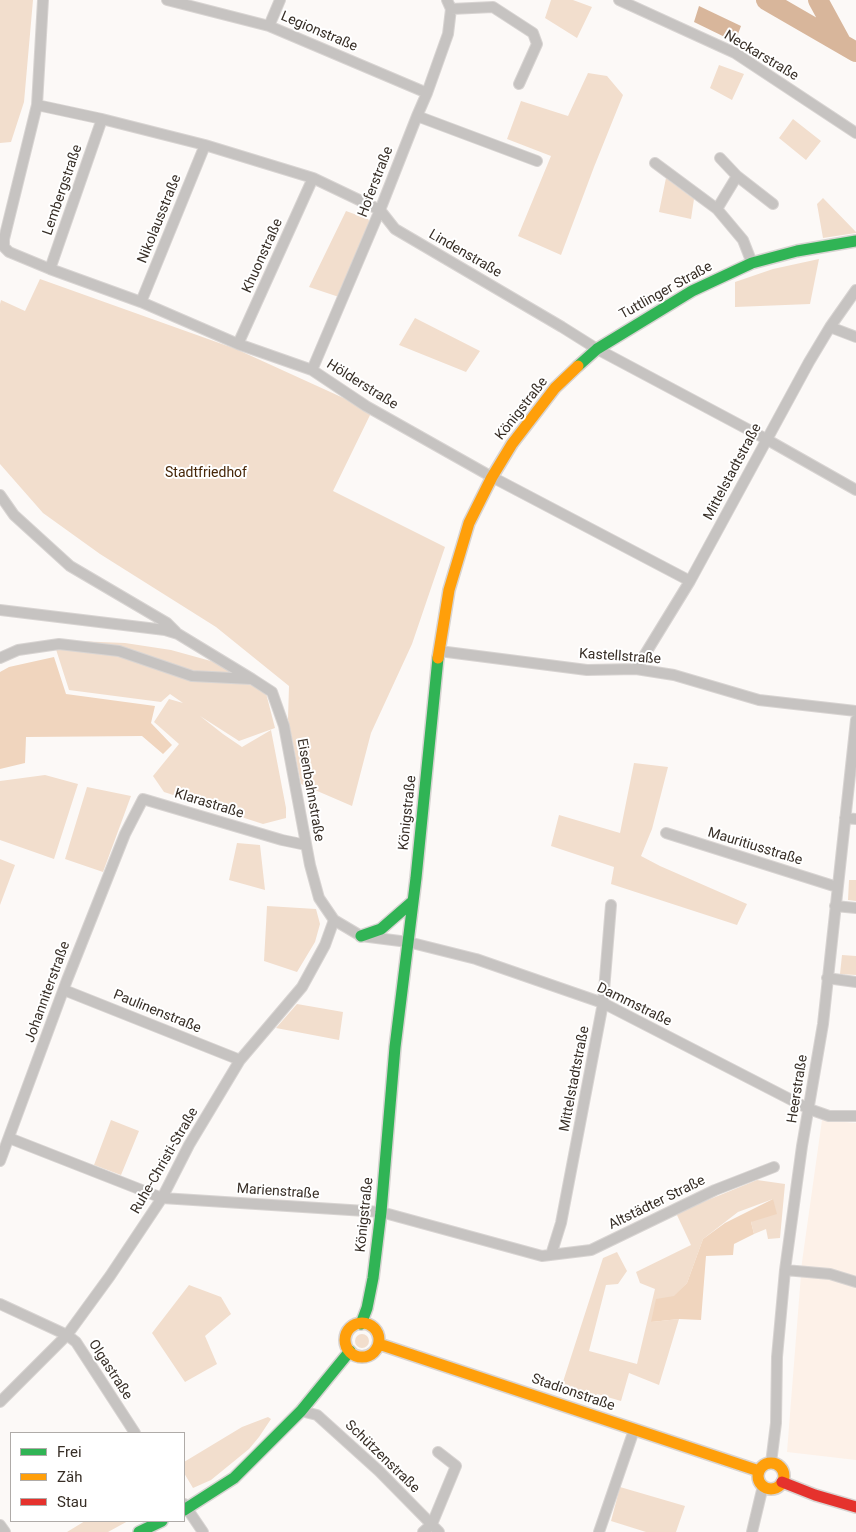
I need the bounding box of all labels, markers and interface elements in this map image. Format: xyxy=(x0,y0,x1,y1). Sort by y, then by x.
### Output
street label: Legionstraße xyxy=(278,8,360,56)
street label: Neckarstraße xyxy=(721,27,801,85)
street label: Lembergstraße xyxy=(40,143,86,237)
street label: Hoferstraße xyxy=(355,144,397,220)
street label: Nikolausstraße xyxy=(135,172,185,266)
street label: Khuonstraße xyxy=(239,216,287,296)
street label: Lindenstraße xyxy=(426,226,504,282)
street label: Tuttlinger Straße xyxy=(617,259,715,323)
street label: Hölderstraße xyxy=(323,356,401,414)
street label: Königstraße xyxy=(492,374,552,444)
street label: Mittelstadtstraße xyxy=(700,421,766,523)
park label: Stadtfriedhof xyxy=(165,465,247,481)
street label: Kastellstraße xyxy=(578,646,662,668)
street label: Eisenbahnstraße xyxy=(293,737,327,843)
street label: Königstraße xyxy=(396,775,420,851)
street label: Klarastraße xyxy=(172,786,246,822)
street label: Mauritiusstraße xyxy=(706,825,804,869)
street label: Johanniterstraße xyxy=(22,939,74,1045)
street label: Dammstraße xyxy=(594,980,674,1030)
street label: Paulinenstraße xyxy=(111,987,203,1037)
street label: Mittelstadtstraße xyxy=(557,1025,593,1133)
street label: Heerstraße xyxy=(784,1054,812,1124)
street label: Ruhe-Christi-Straße xyxy=(128,1105,202,1217)
street label: Altstädter Straße xyxy=(606,1172,708,1234)
street label: Königstraße xyxy=(353,1177,377,1253)
street label: Marienstraße xyxy=(236,1181,320,1203)
street label: Olgastraße xyxy=(84,1337,136,1403)
street label: Stadionstraße xyxy=(529,1371,617,1415)
street label: Schützenstraße xyxy=(341,1417,423,1497)
legend xyxy=(10,1432,185,1522)
text: Frei xyxy=(57,1443,82,1461)
text: Zäh xyxy=(57,1468,82,1486)
text: Stau xyxy=(57,1493,87,1511)

